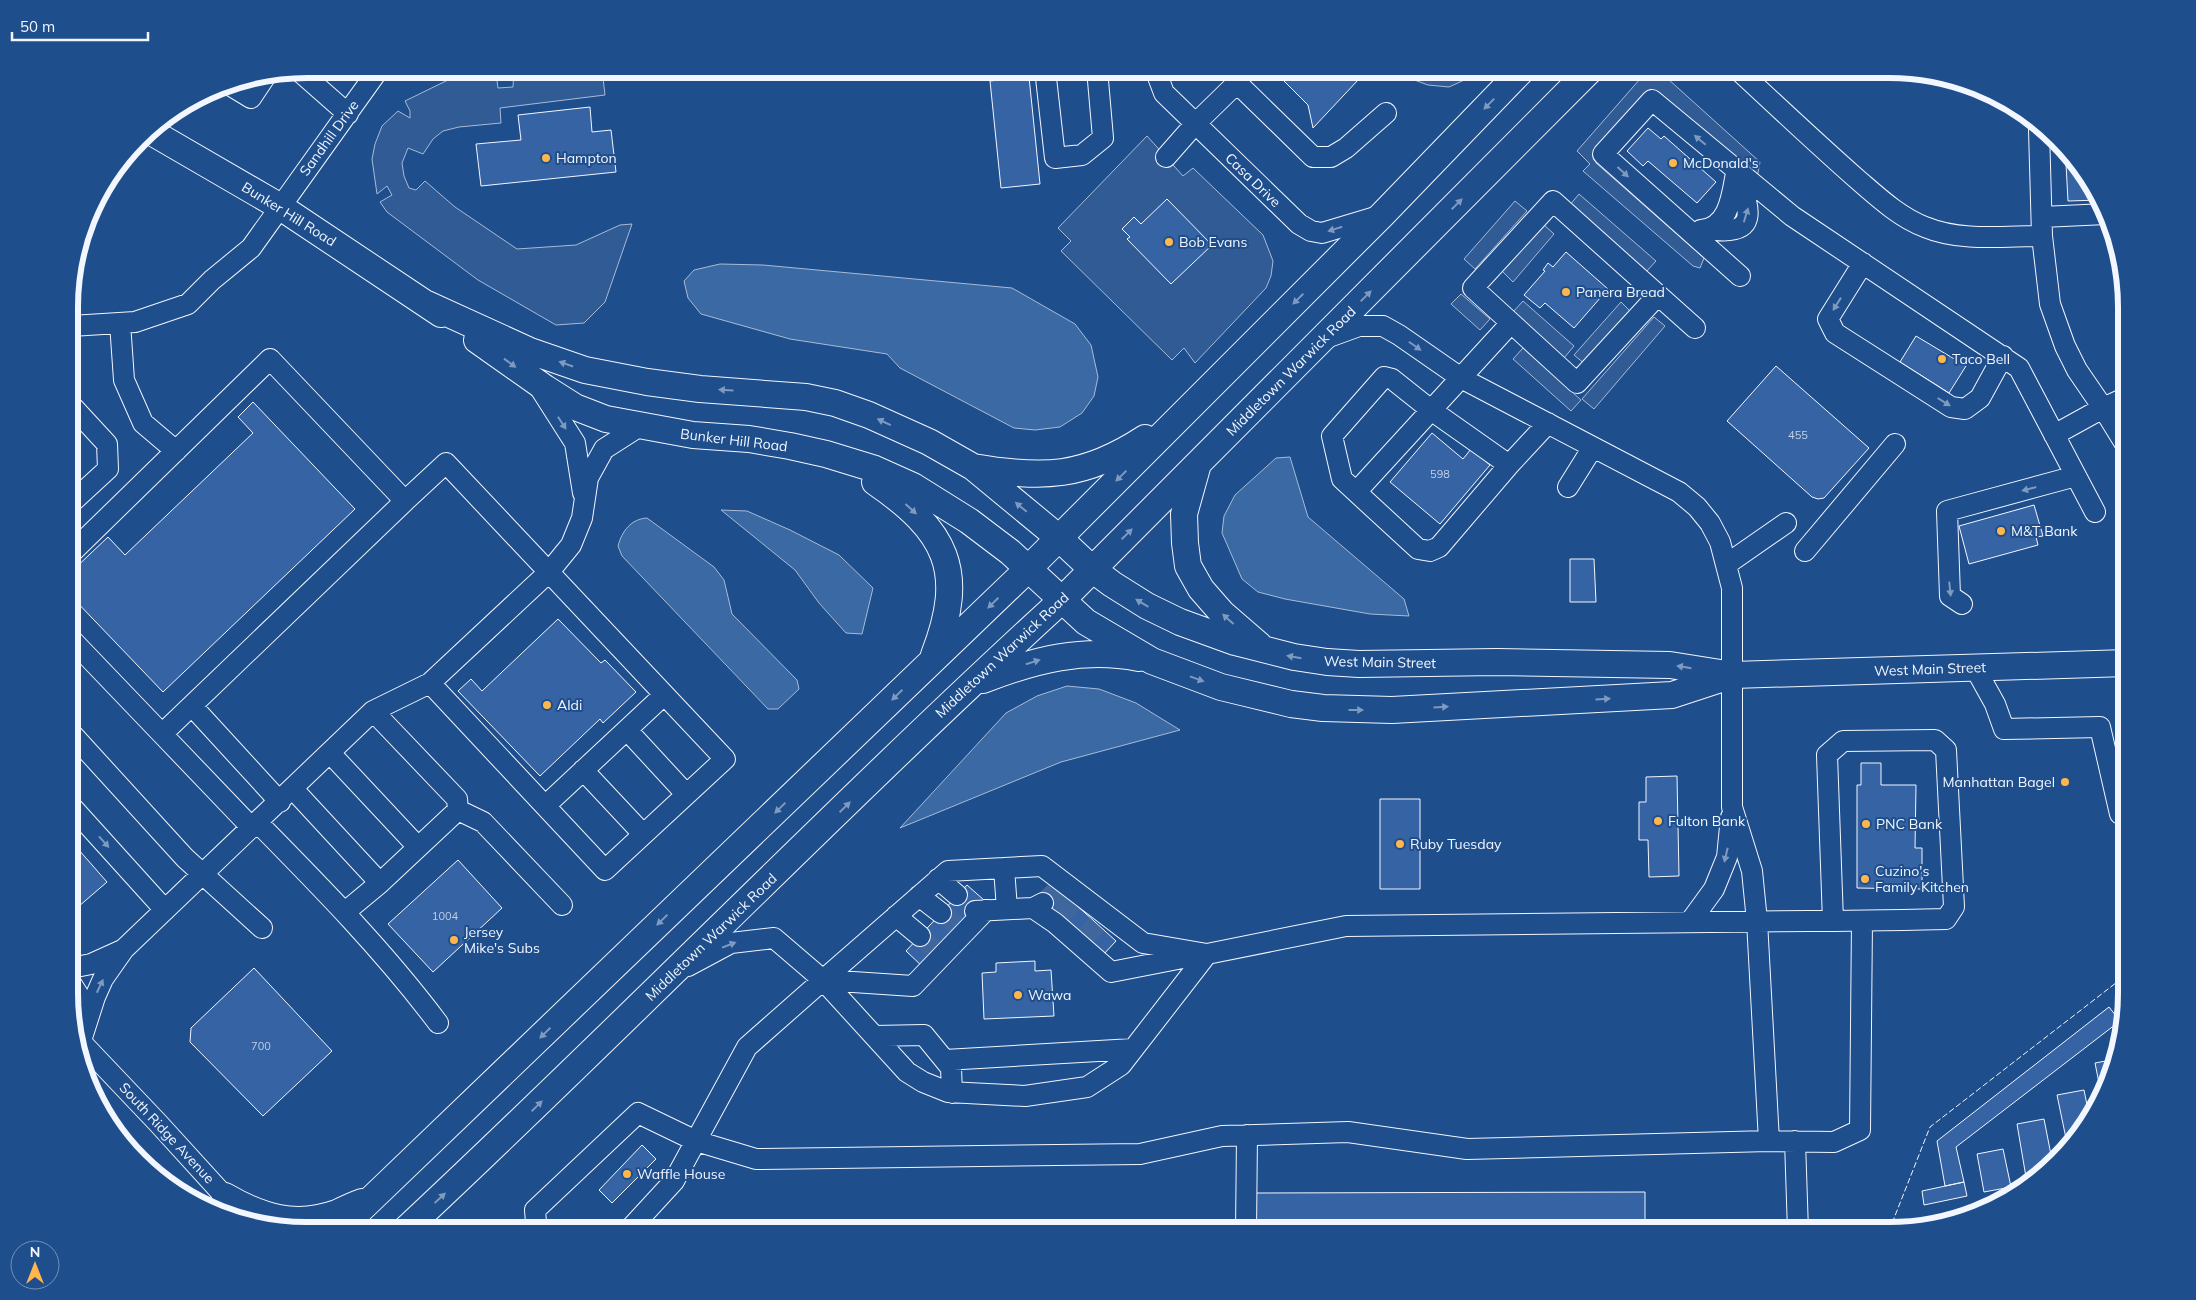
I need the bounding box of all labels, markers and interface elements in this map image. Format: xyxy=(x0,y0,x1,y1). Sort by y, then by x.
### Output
scale bar xyxy=(12,10,149,42)
text: 50 m xyxy=(20,17,55,36)
street label: Sandhill Drive xyxy=(295,97,363,179)
one-way arrow xyxy=(1483,98,1495,110)
one-way arrow xyxy=(1694,135,1707,146)
place label: Hampton xyxy=(556,149,617,167)
street label: Casa Drive xyxy=(1221,149,1285,211)
marker: Hampton xyxy=(540,152,552,164)
place label: McDonald's xyxy=(1683,154,1759,172)
marker: McDonald's xyxy=(1667,157,1679,169)
one-way arrow xyxy=(1617,166,1629,178)
street label: Bunker Hill Road xyxy=(238,178,340,250)
one-way arrow xyxy=(1451,198,1463,210)
one-way arrow xyxy=(1743,207,1751,222)
one-way arrow xyxy=(1328,225,1343,233)
place label: Bob Evans xyxy=(1179,233,1248,251)
marker: Bob Evans xyxy=(1163,236,1175,248)
place label: Panera Bread xyxy=(1576,283,1665,301)
marker: Panera Bread xyxy=(1560,286,1572,298)
one-way arrow xyxy=(1359,290,1371,302)
one-way arrow xyxy=(1292,293,1304,305)
one-way arrow xyxy=(1832,298,1841,311)
street label: Middletown Warwick Road xyxy=(1222,302,1360,440)
one-way arrow xyxy=(1408,341,1422,351)
place label: Taco Bell xyxy=(1952,350,2010,368)
marker: Taco Bell xyxy=(1936,353,1948,365)
one-way arrow xyxy=(503,358,517,368)
one-way arrow xyxy=(558,359,573,367)
one-way arrow xyxy=(718,386,734,394)
one-way arrow xyxy=(1938,398,1951,407)
one-way arrow xyxy=(558,417,567,430)
one-way arrow xyxy=(877,417,891,425)
street label: Bunker Hill Road xyxy=(679,424,789,456)
house number: 455 xyxy=(1788,428,1808,442)
house number: 598 xyxy=(1430,467,1450,481)
one-way arrow xyxy=(1116,469,1128,481)
one-way arrow xyxy=(2021,485,2036,493)
one-way arrow xyxy=(1015,502,1027,513)
one-way arrow xyxy=(905,503,917,515)
place label: M&T Bank xyxy=(2011,522,2078,540)
marker: M&T Bank xyxy=(1995,525,2007,537)
one-way arrow xyxy=(1121,529,1133,541)
one-way arrow xyxy=(1946,581,1954,597)
street label: Middletown Warwick Road xyxy=(931,588,1073,722)
one-way arrow xyxy=(987,597,999,609)
one-way arrow xyxy=(1135,598,1148,607)
one-way arrow xyxy=(1222,613,1235,624)
one-way arrow xyxy=(1286,652,1302,660)
street label: West Main Street xyxy=(1324,652,1436,672)
one-way arrow xyxy=(1025,658,1040,666)
street label: West Main Street xyxy=(1874,658,1986,680)
one-way arrow xyxy=(1676,663,1692,671)
one-way arrow xyxy=(1190,676,1205,683)
one-way arrow xyxy=(891,689,903,701)
one-way arrow xyxy=(1596,694,1612,702)
place label: Aldi xyxy=(557,696,582,714)
marker: Aldi xyxy=(541,699,553,711)
one-way arrow xyxy=(1433,703,1449,711)
one-way arrow xyxy=(1348,706,1364,714)
place label: Manhattan Bagel xyxy=(1943,773,2055,791)
marker: Manhattan Bagel xyxy=(2059,776,2071,788)
one-way arrow xyxy=(774,801,786,813)
one-way arrow xyxy=(839,801,851,813)
place label: Fulton Bank xyxy=(1668,812,1746,830)
marker: Fulton Bank xyxy=(1652,815,1664,827)
place label: PNC Bank xyxy=(1876,815,1943,833)
marker: PNC Bank xyxy=(1860,818,1872,830)
one-way arrow xyxy=(98,835,110,847)
place label: Ruby Tuesday xyxy=(1410,835,1502,853)
marker: Ruby Tuesday xyxy=(1394,838,1406,850)
one-way arrow xyxy=(1722,848,1730,863)
place label: Cuzino's Family Kitchen xyxy=(1875,862,1969,896)
street label: Middletown Warwick Road xyxy=(641,869,781,1005)
marker: Cuzino's Family Kitchen xyxy=(1859,873,1871,885)
house number: 1004 xyxy=(432,909,459,923)
one-way arrow xyxy=(657,914,669,926)
place label: Jersey Mike's Subs xyxy=(464,923,540,957)
marker: Jersey Mike's Subs xyxy=(448,934,460,946)
one-way arrow xyxy=(722,941,737,949)
one-way arrow xyxy=(96,979,104,993)
place label: Wawa xyxy=(1028,986,1072,1004)
marker: Wawa xyxy=(1012,989,1024,1001)
one-way arrow xyxy=(539,1027,551,1039)
house number: 700 xyxy=(251,1039,271,1053)
street label: South Ridge Avenue xyxy=(116,1079,218,1187)
one-way arrow xyxy=(530,1101,542,1113)
place label: Waffle House xyxy=(637,1165,725,1183)
marker: Waffle House xyxy=(621,1168,633,1180)
one-way arrow xyxy=(433,1192,445,1204)
north arrow xyxy=(10,1240,60,1290)
text: N xyxy=(30,1243,40,1261)

